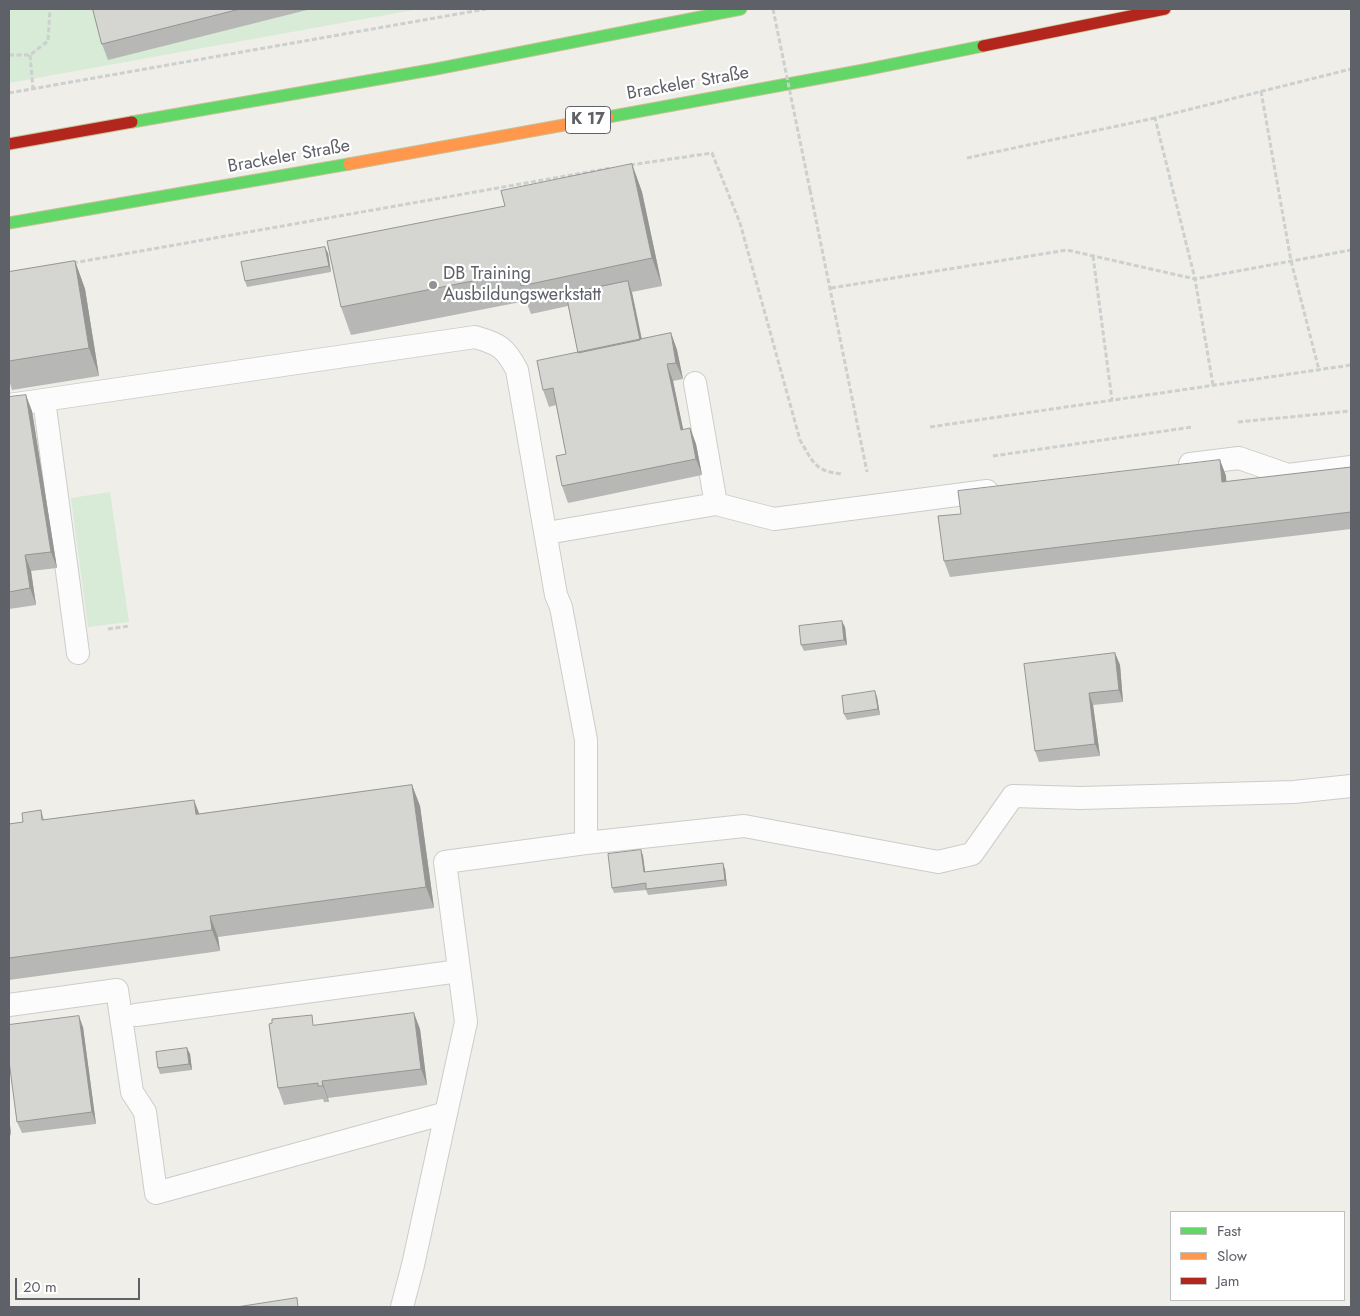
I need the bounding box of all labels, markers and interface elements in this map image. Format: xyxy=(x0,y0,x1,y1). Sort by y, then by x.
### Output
street label: Brackeler Straße xyxy=(625,63,751,105)
road number: K 17 xyxy=(566,106,610,134)
street label: Brackeler Straße xyxy=(226,136,352,178)
place label: DB Training Ausbildungswerkstatt xyxy=(443,264,601,306)
marker: DB Training Ausbildungswerkstatt xyxy=(427,279,439,291)
legend xyxy=(1170,1211,1345,1301)
text: Fast xyxy=(1217,1220,1241,1242)
text: Slow xyxy=(1217,1245,1247,1267)
scale bar xyxy=(18,1268,142,1300)
text: Jam xyxy=(1217,1270,1240,1292)
text: 20 m xyxy=(23,1276,57,1298)

